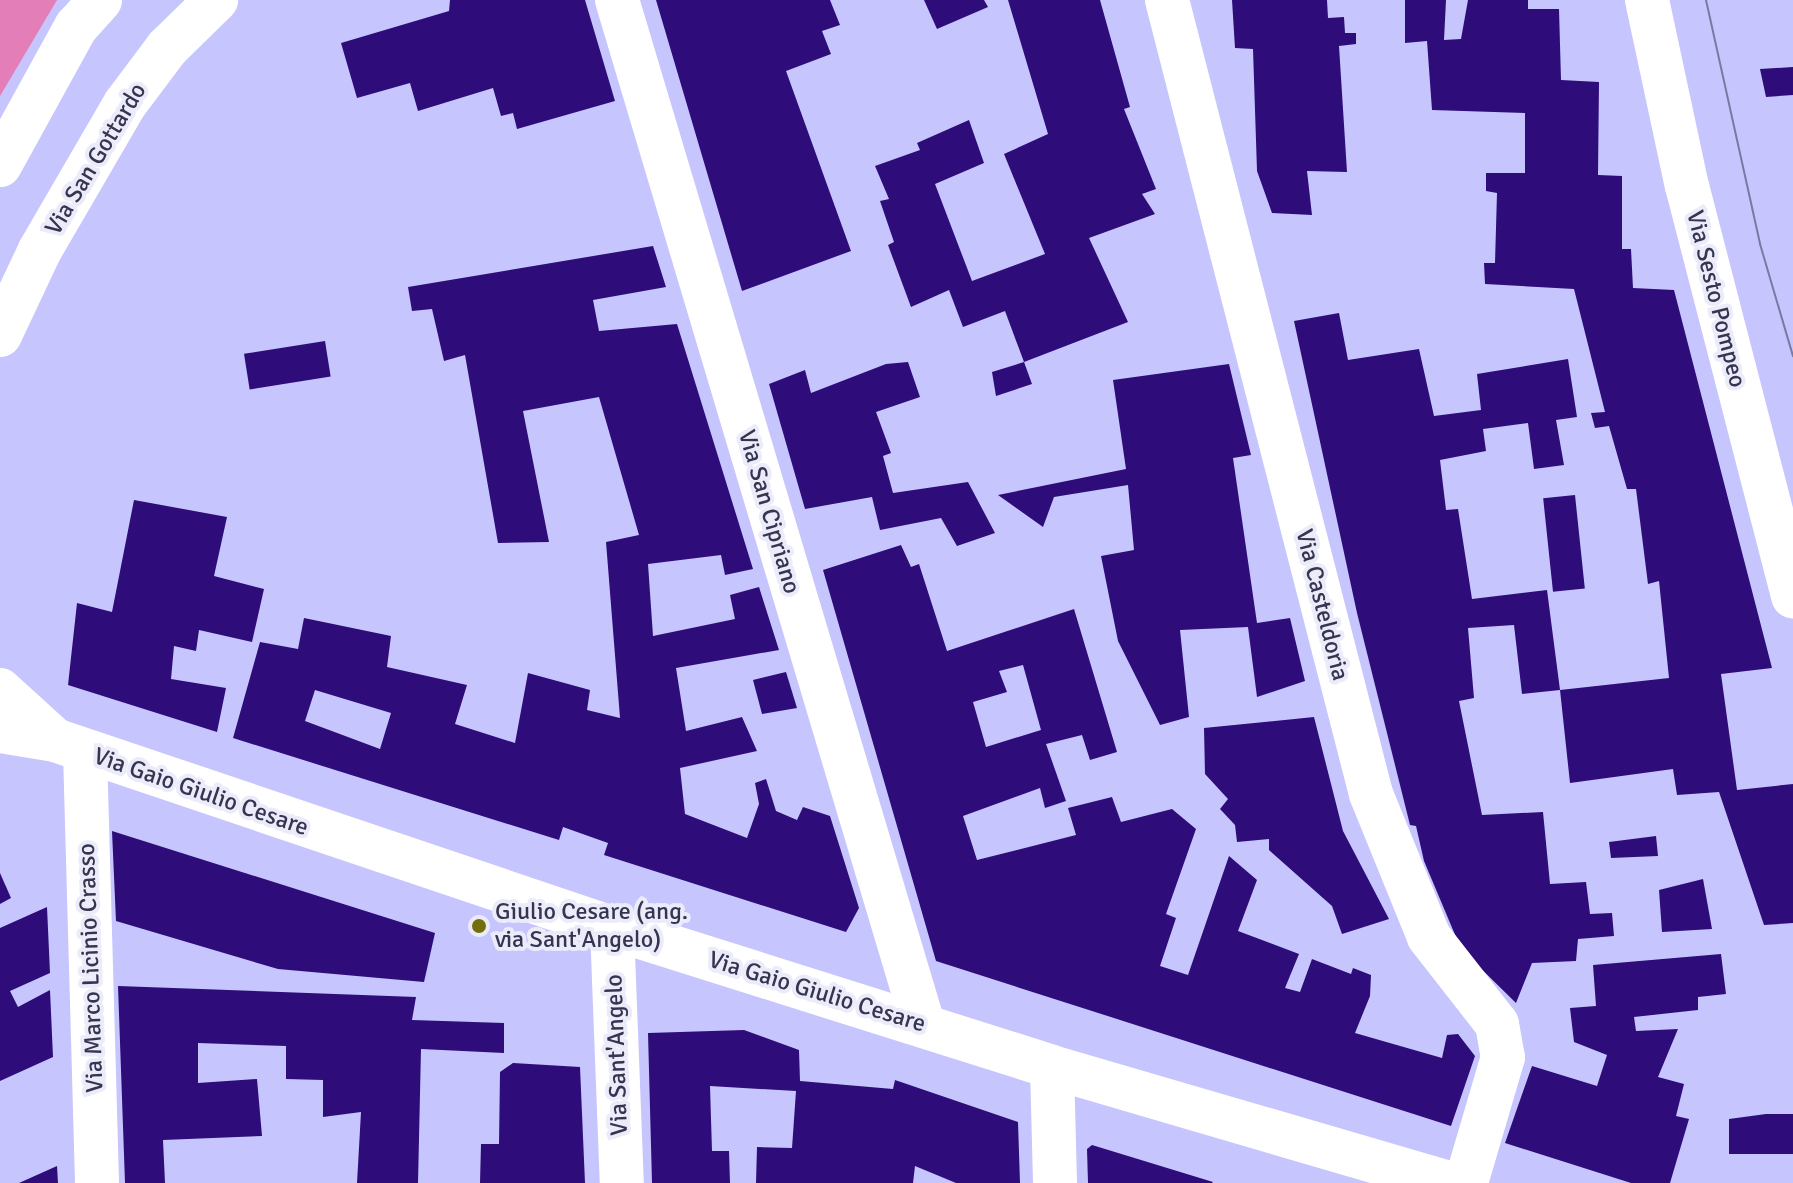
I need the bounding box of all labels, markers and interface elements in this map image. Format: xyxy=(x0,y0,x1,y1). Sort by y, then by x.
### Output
street label: Via San Gottardo xyxy=(39,78,153,240)
street label: Via Sesto Pompeo xyxy=(1680,208,1752,390)
street label: Via San Cipriano xyxy=(732,427,806,597)
street label: Via Casteldoria xyxy=(1289,526,1355,684)
street label: Via Gaio Giulio Cesare xyxy=(90,742,312,842)
street label: Via Marco Licinio Crasso xyxy=(72,843,110,1093)
place label: Giulio Cesare (ang. via Sant'Angelo) xyxy=(495,898,688,954)
marker: Giulio Cesare (ang. via Sant'Angelo) xyxy=(470,917,488,935)
street label: Via Gaio Giulio Cesare xyxy=(705,945,929,1039)
street label: Via Sant'Angelo xyxy=(600,974,634,1136)

